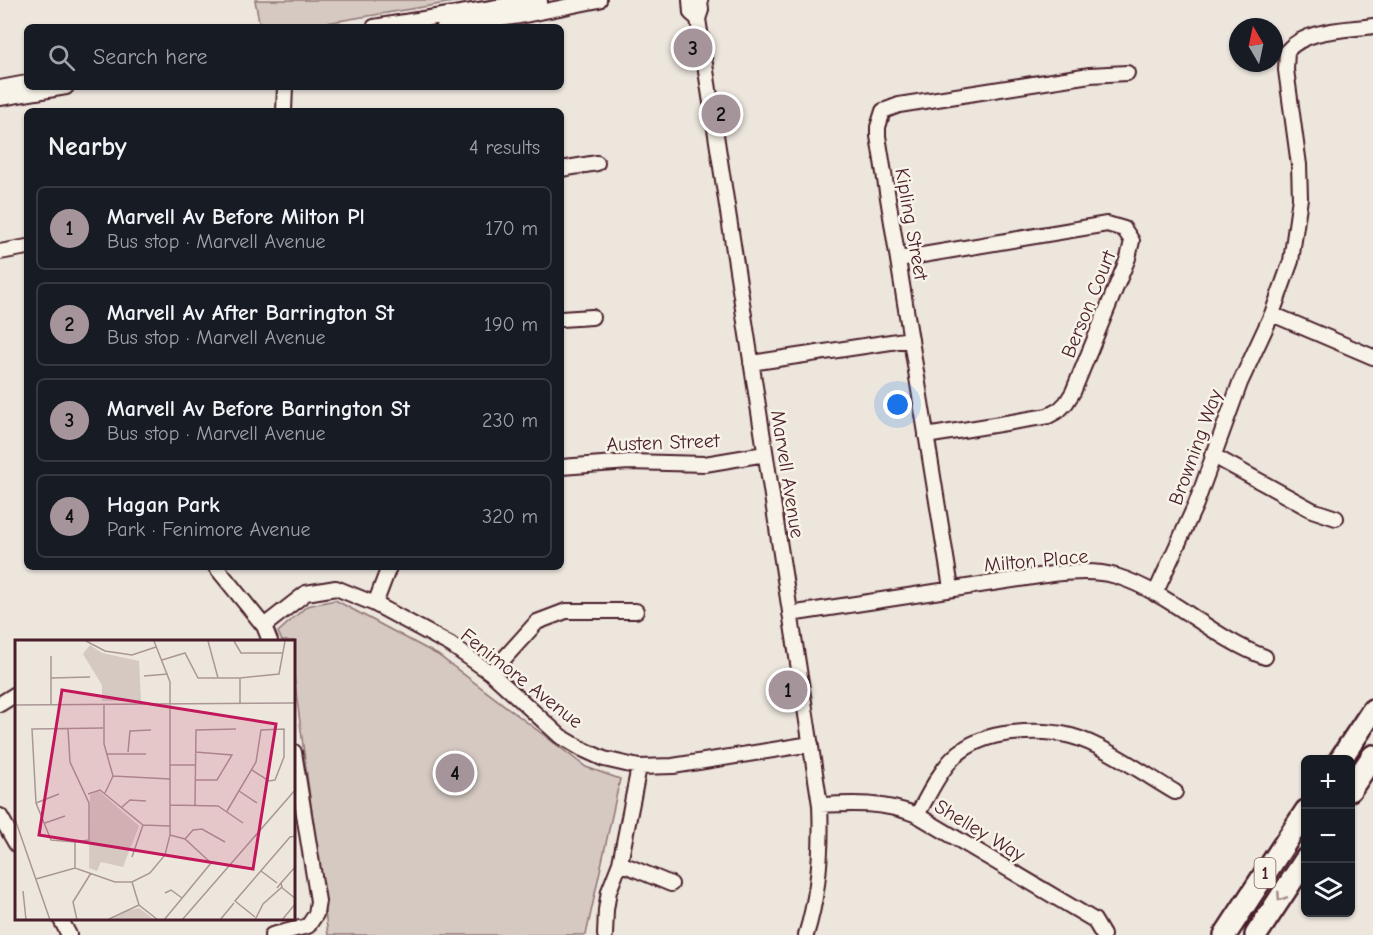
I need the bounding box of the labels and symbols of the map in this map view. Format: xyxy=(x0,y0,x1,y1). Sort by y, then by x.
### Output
north arrow xyxy=(1229,18,1283,72)
pin: 3 xyxy=(674,26,712,70)
pin: 2 xyxy=(702,92,740,136)
street label: Kipling Street xyxy=(890,166,933,283)
street label: Berson Court xyxy=(1057,246,1121,361)
street label: Browning Way xyxy=(1164,386,1227,508)
your location xyxy=(883,390,912,419)
street label: Marvell Avenue xyxy=(766,408,809,540)
street label: Austen Street xyxy=(606,429,721,456)
street label: Milton Place xyxy=(983,544,1089,577)
street label: Fenimore Avenue xyxy=(456,624,587,733)
inset map xyxy=(15,640,296,920)
pin: 1 xyxy=(768,668,808,712)
pin: 4 xyxy=(436,750,474,796)
street label: Shelley Way xyxy=(930,794,1029,866)
road number: 1 xyxy=(1254,858,1276,888)
one-way arrow xyxy=(1276,891,1288,901)

